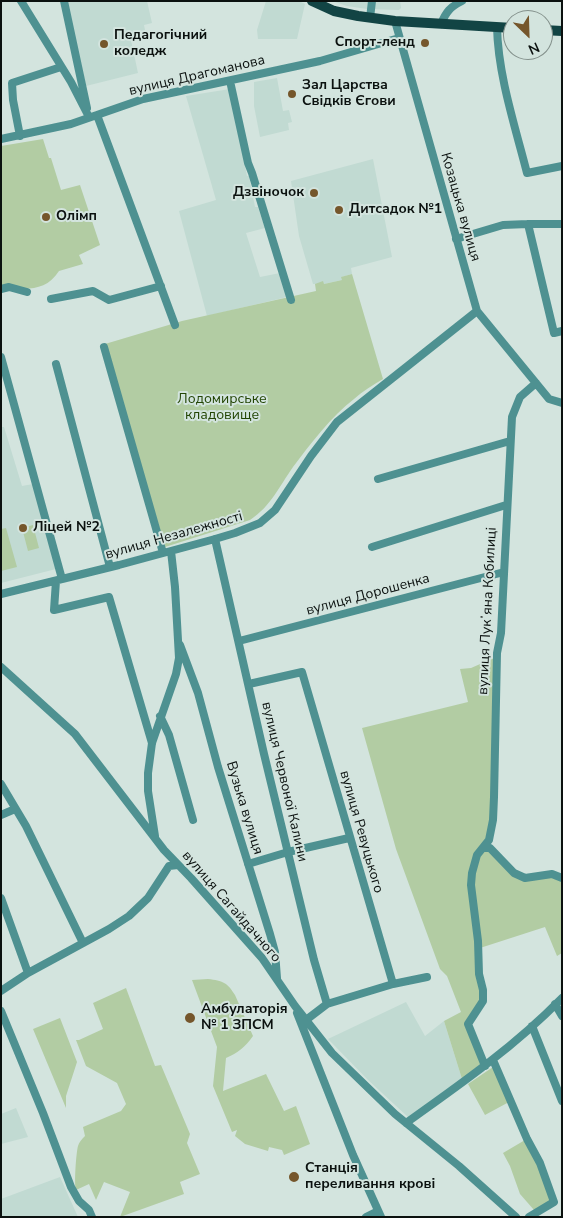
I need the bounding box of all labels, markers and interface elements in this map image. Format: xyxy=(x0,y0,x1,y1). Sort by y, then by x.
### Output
north arrow xyxy=(503,10,553,60)
place label: Педагогічний коледж xyxy=(114,28,207,60)
place label: Спорт-ленд xyxy=(335,35,415,51)
marker: Спорт-ленд xyxy=(419,37,431,49)
text: N xyxy=(525,37,543,59)
marker: Педагогічний коледж xyxy=(98,38,110,50)
street label: вулиця Драгоманова xyxy=(127,52,267,100)
place label: Зал Царства Свідків Єгови xyxy=(302,78,396,110)
marker: Зал Царства Свідків Єгови xyxy=(286,88,298,100)
street label: Козацька вулиця xyxy=(436,151,484,263)
place label: Дзвіночок xyxy=(233,185,304,201)
marker: Дзвіночок xyxy=(308,187,320,199)
place label: Дитсадок №1 xyxy=(349,202,442,218)
marker: Дитсадок №1 xyxy=(333,204,345,216)
place label: Олімп xyxy=(56,209,97,225)
marker: Олімп xyxy=(40,211,52,223)
park label: Лодомирське кладовище xyxy=(177,392,267,424)
street label: вулиця Незалежності xyxy=(103,508,245,564)
place label: Ліцей №2 xyxy=(33,520,100,536)
marker: Ліцей №2 xyxy=(17,522,29,534)
street label: вулиця Лукʼяна Кобилиці xyxy=(475,527,501,695)
street label: вулиця Дорошенка xyxy=(304,570,432,620)
street label: вулиця Червоної Калини xyxy=(257,700,311,864)
street label: Вузька вулиця xyxy=(222,759,266,857)
street label: вулиця Ревуцького xyxy=(335,769,387,895)
street label: вулиця Сагайдачного xyxy=(178,848,284,966)
place label: Амбулаторія № 1 ЗПСМ xyxy=(201,1002,288,1034)
marker: Амбулаторія № 1 ЗПСМ xyxy=(183,1011,197,1025)
place label: Станція переливання крові xyxy=(305,1161,435,1194)
marker: Станція переливання крові xyxy=(287,1170,301,1184)

